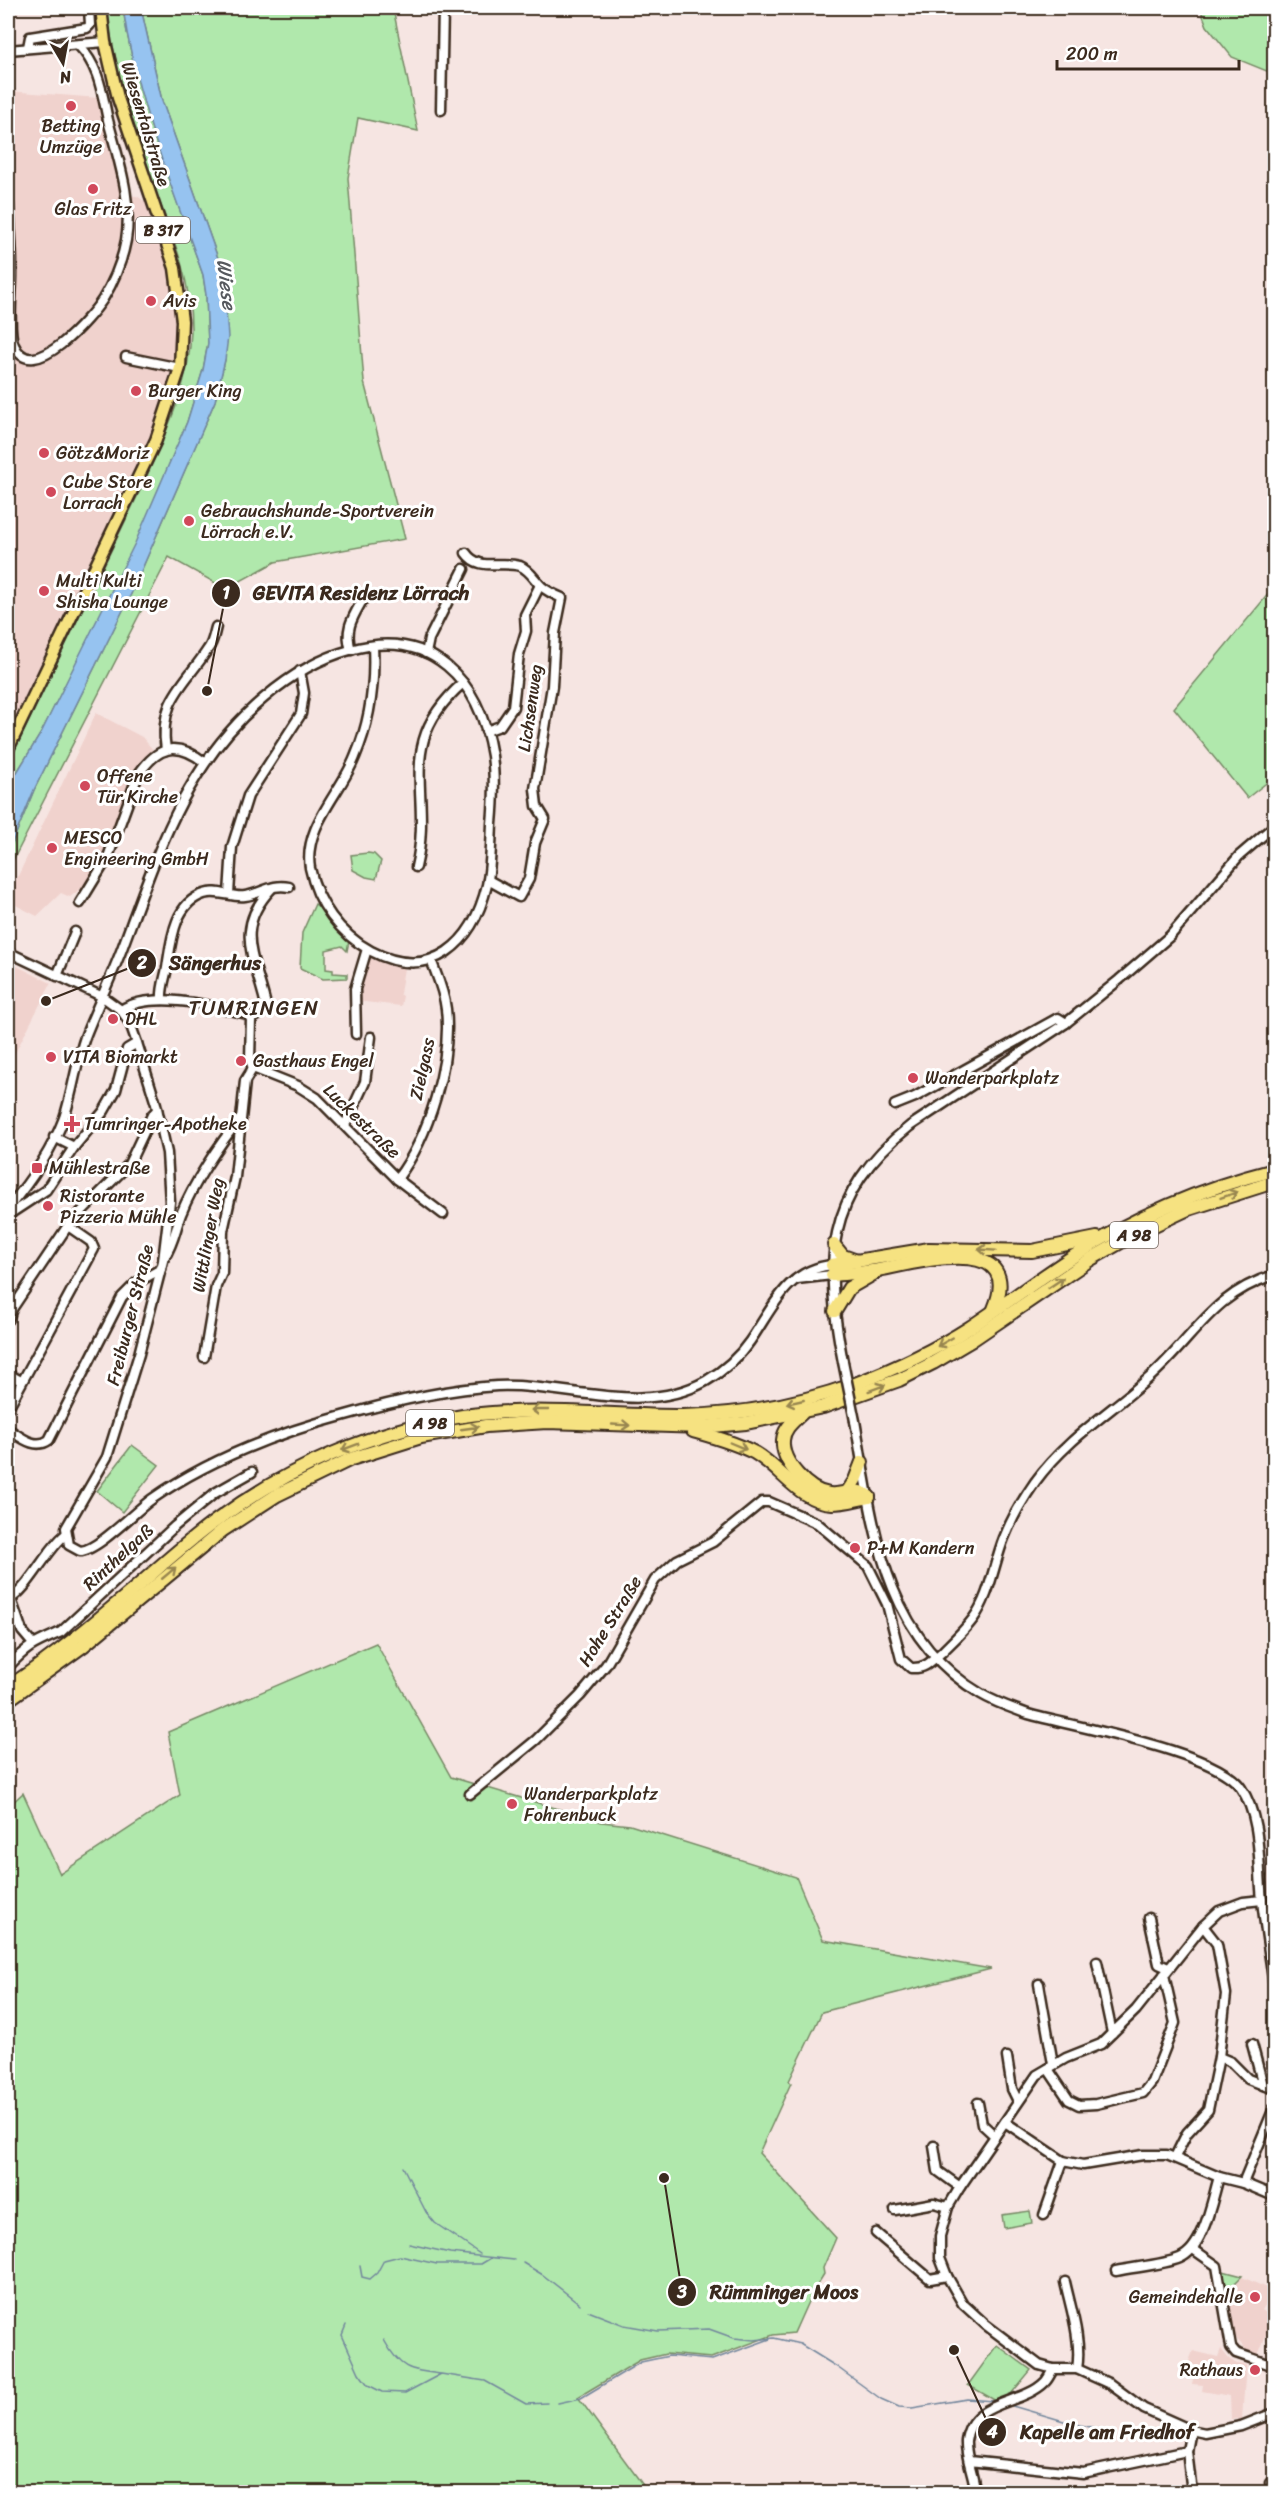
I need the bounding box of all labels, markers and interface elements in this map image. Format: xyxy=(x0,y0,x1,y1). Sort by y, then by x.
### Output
north arrow xyxy=(33,33,93,93)
scale bar xyxy=(1057,33,1238,71)
text: 200 m xyxy=(1066,38,1118,70)
street label: Wiesentalstraße xyxy=(112,58,180,191)
text: N xyxy=(57,62,74,93)
marker: Betting Umzüge xyxy=(64,99,78,113)
place label: Betting Umzüge xyxy=(40,110,102,163)
marker: Glas Fritz xyxy=(86,182,100,196)
place label: Glas Fritz xyxy=(55,193,132,225)
road number: B 317 xyxy=(136,217,190,243)
water label: Wiese xyxy=(206,257,247,313)
place label: Avis xyxy=(162,285,197,317)
marker: Avis xyxy=(144,294,158,308)
place label: Burger King xyxy=(148,375,242,407)
marker: Burger King xyxy=(129,384,143,398)
place label: Götz&Moriz xyxy=(56,437,150,469)
marker: Götz&Moriz xyxy=(37,446,51,460)
place label: Cube Store Lorrach xyxy=(63,466,152,519)
marker: Cube Store Lorrach xyxy=(44,485,58,499)
place label: Gebrauchshunde-Sportverein Lörrach e.V. xyxy=(201,495,434,548)
marker: Gebrauchshunde-Sportverein Lörrach e.V. xyxy=(182,514,196,528)
place label: Multi Kulti Shisha Lounge xyxy=(56,565,168,618)
callout: GEVITA Residenz Lörrach xyxy=(211,574,481,612)
text: GEVITA Residenz Lörrach xyxy=(252,576,470,611)
text: 1 xyxy=(222,577,230,609)
marker: Multi Kulti Shisha Lounge xyxy=(37,584,51,598)
street label: Lichsenweg xyxy=(508,662,552,754)
place label: Offene Tür Kirche xyxy=(97,760,178,813)
marker: Offene Tür Kirche xyxy=(78,779,92,793)
place label: MESCO Engineering GmbH xyxy=(64,822,209,875)
marker: MESCO Engineering GmbH xyxy=(45,841,59,855)
callout: Sängerhus xyxy=(127,944,273,982)
text: Sängerhus xyxy=(168,946,262,981)
text: 2 xyxy=(136,947,148,979)
district label: TUMRINGEN xyxy=(188,989,320,1027)
place label: DHL xyxy=(125,1003,158,1035)
marker: DHL xyxy=(106,1012,120,1026)
street label: Zielgass xyxy=(400,1034,444,1103)
place label: VITA Biomarkt xyxy=(63,1041,178,1073)
place label: Gasthaus Engel xyxy=(253,1045,375,1077)
marker: VITA Biomarkt xyxy=(44,1050,58,1064)
marker: Gasthaus Engel xyxy=(234,1054,248,1068)
place label: Wanderparkplatz xyxy=(925,1062,1059,1094)
marker: Wanderparkplatz xyxy=(906,1071,920,1085)
street label: Luckestraße xyxy=(315,1075,409,1167)
place label: Tumringer-Apotheke xyxy=(84,1108,247,1140)
marker: Tumringer-Apotheke xyxy=(65,1117,79,1131)
place label: Mühlestraße xyxy=(49,1152,150,1184)
marker: Mühlestraße xyxy=(30,1161,44,1175)
street label: Wittlinger Weg xyxy=(182,1175,234,1295)
place label: Ristorante Pizzeria Mühle xyxy=(60,1180,176,1233)
one-way arrow xyxy=(1219,1189,1238,1200)
marker: Ristorante Pizzeria Mühle xyxy=(41,1199,55,1213)
road number: A 98 xyxy=(1110,1222,1158,1248)
street label: Freiburger Straße xyxy=(97,1241,163,1389)
one-way arrow xyxy=(978,1244,998,1255)
one-way arrow xyxy=(1047,1277,1063,1289)
one-way arrow xyxy=(937,1336,954,1348)
one-way arrow xyxy=(867,1382,886,1393)
one-way arrow xyxy=(786,1397,805,1409)
one-way arrow xyxy=(531,1405,551,1416)
road number: A 98 xyxy=(406,1410,454,1436)
one-way arrow xyxy=(611,1420,631,1431)
one-way arrow xyxy=(459,1423,479,1434)
one-way arrow xyxy=(728,1441,747,1452)
one-way arrow xyxy=(341,1442,360,1453)
street label: Rinthelgaß xyxy=(75,1515,161,1599)
place label: P+M Kandern xyxy=(867,1532,975,1564)
marker: P+M Kandern xyxy=(848,1541,862,1555)
one-way arrow xyxy=(161,1566,176,1580)
street label: Hohe Straße xyxy=(569,1569,651,1673)
place label: Wanderparkplatz Fohrenbuck xyxy=(524,1778,658,1831)
marker: Wanderparkplatz Fohrenbuck xyxy=(505,1797,519,1811)
callout: Rümminger Moos xyxy=(667,2273,870,2311)
text: Rümminger Moos xyxy=(709,2275,859,2310)
text: 3 xyxy=(676,2276,687,2308)
place label: Gemeindehalle xyxy=(1129,2281,1243,2313)
marker: Gemeindehalle xyxy=(1248,2290,1262,2304)
place label: Rathaus xyxy=(1180,2354,1244,2386)
marker: Rathaus xyxy=(1248,2363,1262,2377)
callout: Kapelle am Friedhof xyxy=(977,2413,1206,2451)
text: Kapelle am Friedhof xyxy=(1019,2415,1197,2450)
text: 4 xyxy=(985,2416,998,2448)

